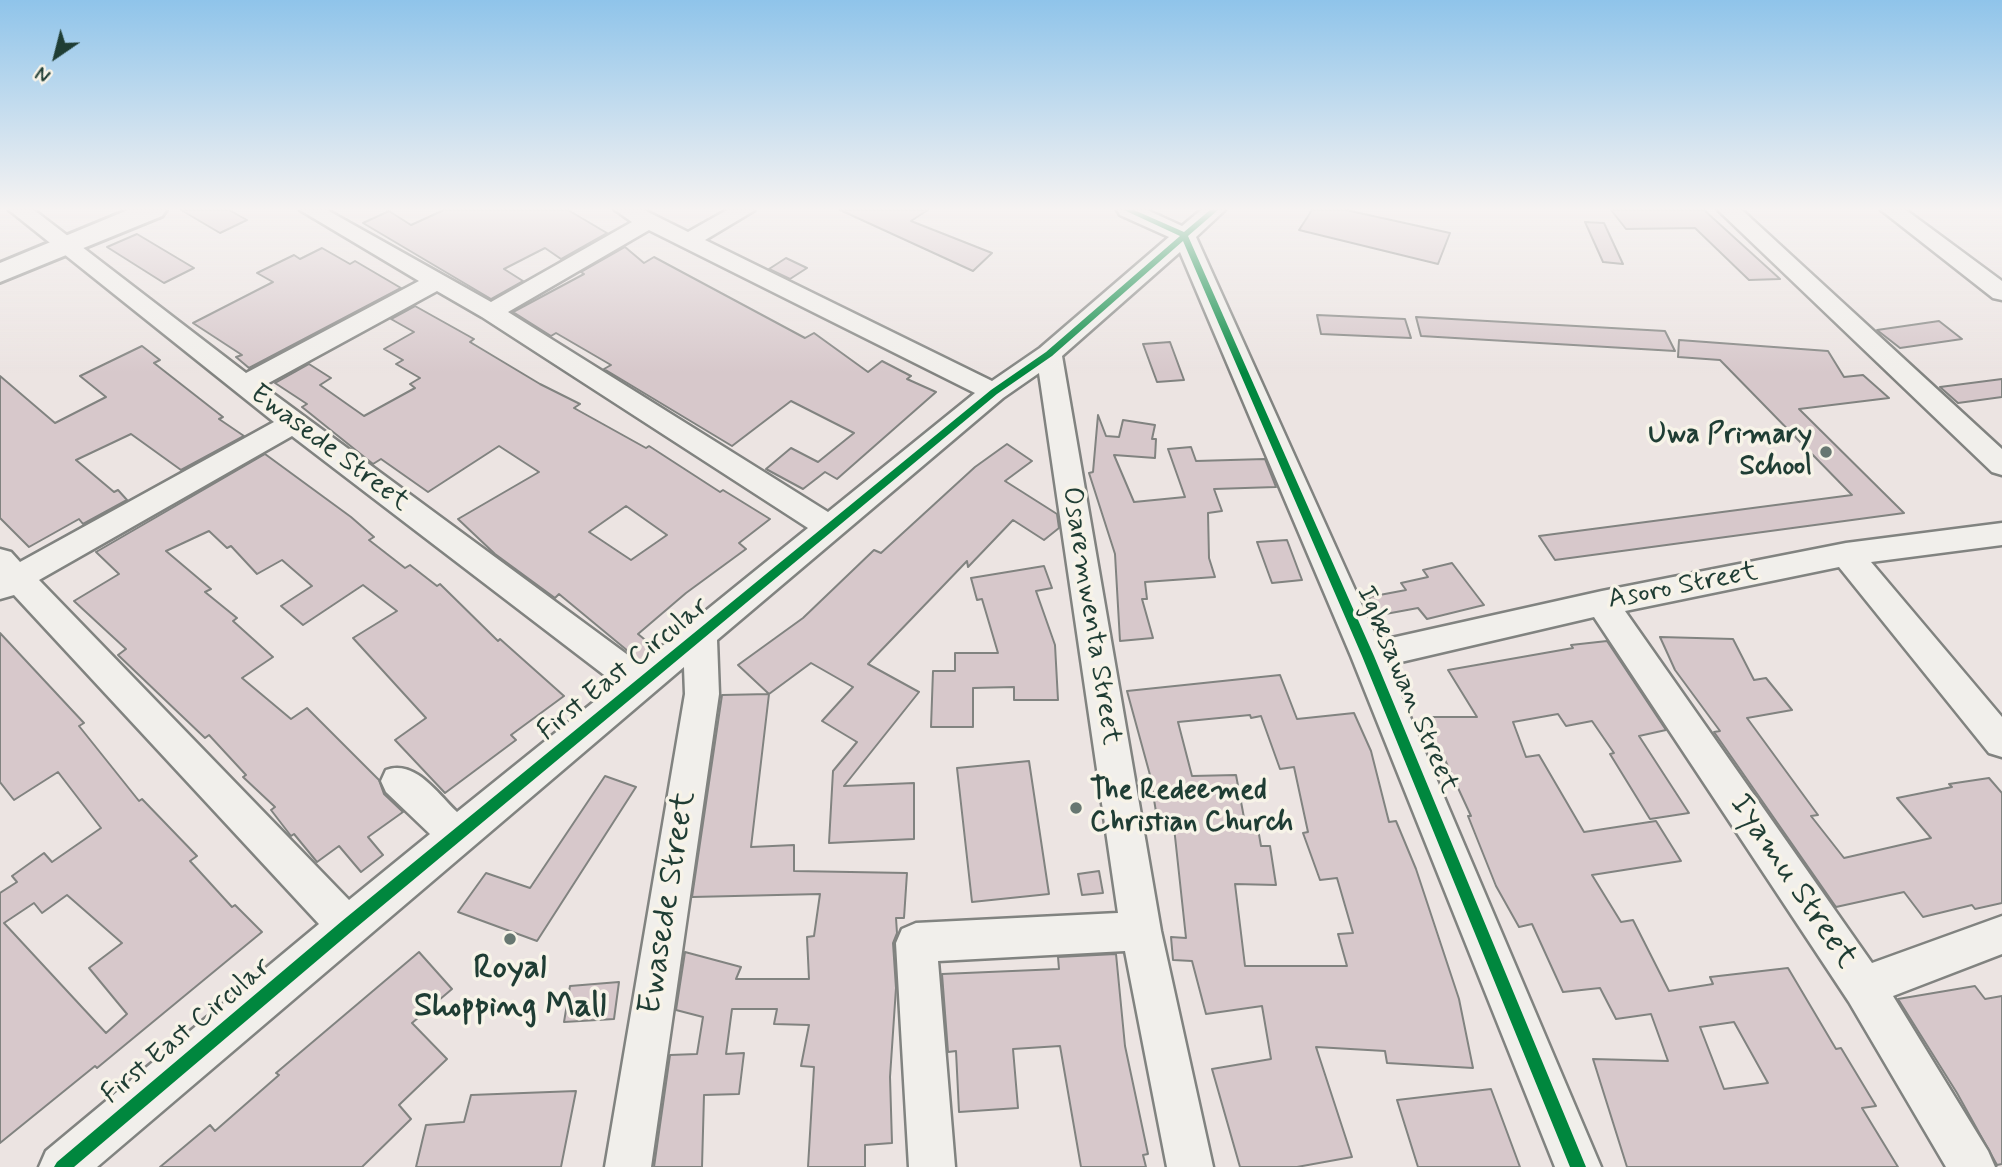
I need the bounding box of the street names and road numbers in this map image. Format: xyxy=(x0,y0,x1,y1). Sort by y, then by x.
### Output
street label: Ewasede Street xyxy=(243,378,415,520)
street label: Osaremwenta Street xyxy=(1053,484,1127,748)
street label: Asoro Street xyxy=(1605,556,1761,618)
street label: Igbesawan Street xyxy=(1347,581,1465,799)
street label: First East Circular xyxy=(532,591,716,749)
street label: Iyamu Street xyxy=(1719,787,1865,977)
street label: Ewasede Street xyxy=(632,789,706,1017)
street label: First East Circular xyxy=(96,952,278,1112)

